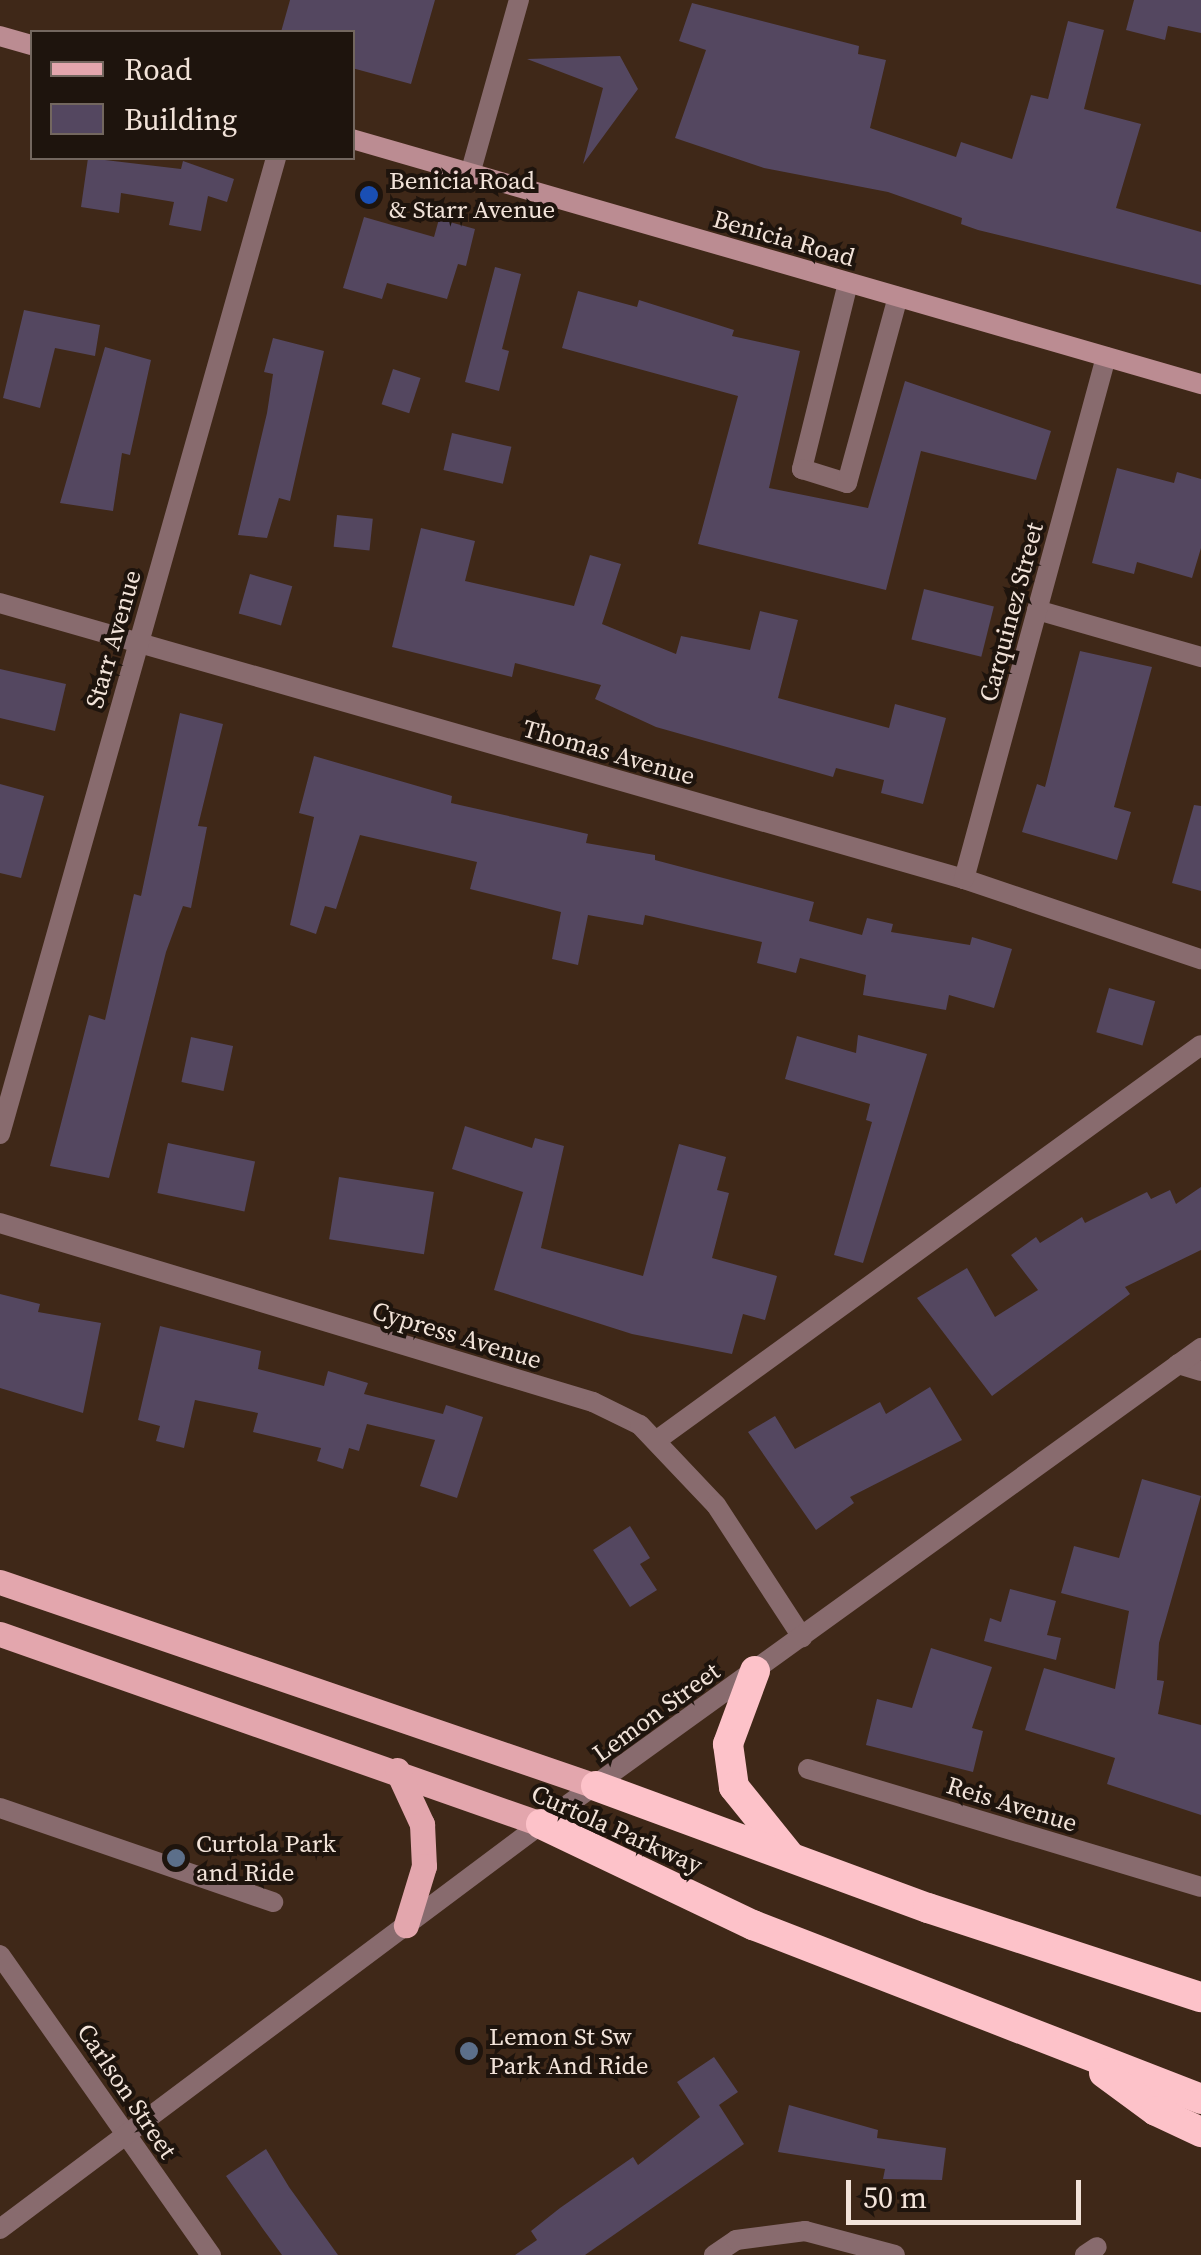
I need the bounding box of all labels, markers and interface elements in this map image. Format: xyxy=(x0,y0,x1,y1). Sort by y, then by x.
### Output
legend xyxy=(30,30,355,160)
text: Road xyxy=(124,49,192,90)
text: Building xyxy=(124,99,237,140)
place label: Benicia Road & Starr Avenue xyxy=(389,166,555,225)
marker: Benicia Road & Starr Avenue xyxy=(358,184,380,206)
street label: Benicia Road xyxy=(710,203,858,273)
street label: Carquinez Street xyxy=(973,519,1049,705)
street label: Starr Avenue xyxy=(79,566,147,712)
street label: Thomas Avenue xyxy=(519,713,699,791)
street label: Cypress Avenue xyxy=(369,1295,545,1375)
street label: Lemon Street xyxy=(587,1656,725,1768)
street label: Reis Avenue xyxy=(943,1770,1081,1838)
street label: Curtola Parkway xyxy=(527,1778,707,1880)
place label: Curtola Park and Ride xyxy=(196,1829,336,1888)
marker: Curtola Park and Ride xyxy=(165,1847,187,1869)
street label: Carlson Street xyxy=(71,2018,183,2164)
place label: Lemon St Sw Park And Ride xyxy=(489,2022,649,2081)
marker: Lemon St Sw Park And Ride xyxy=(458,2040,480,2062)
scale bar xyxy=(851,2160,1086,2222)
text: 50 m xyxy=(863,2177,927,2218)

